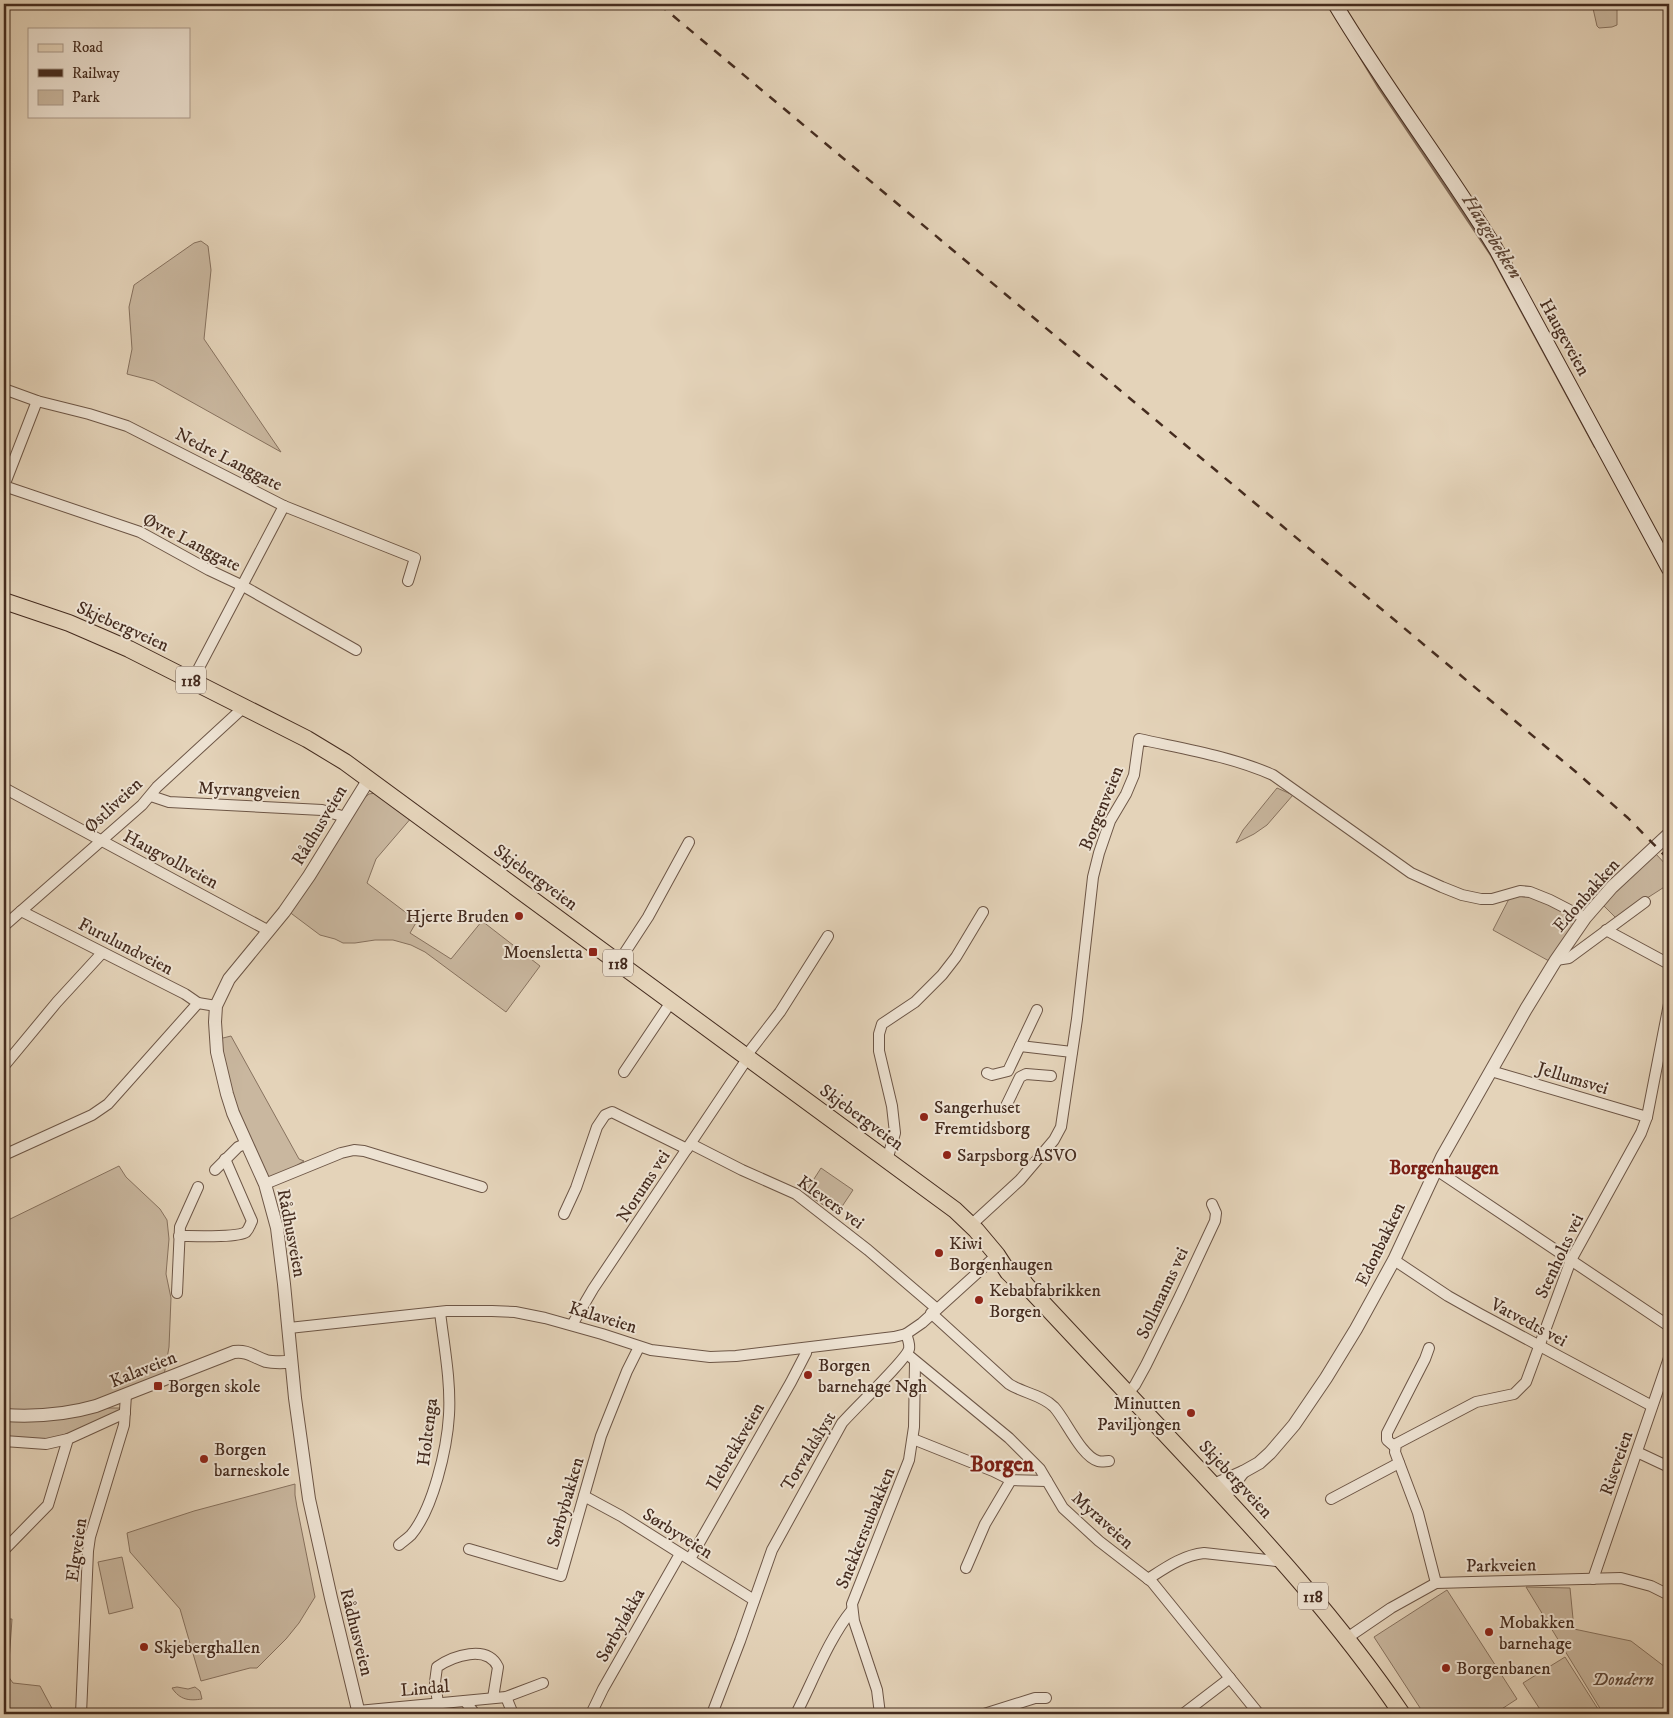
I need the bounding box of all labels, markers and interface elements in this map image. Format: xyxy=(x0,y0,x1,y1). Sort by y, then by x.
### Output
legend xyxy=(28,28,190,118)
text: Road xyxy=(72,38,104,57)
text: Railway xyxy=(72,64,120,83)
text: Park xyxy=(72,88,101,107)
water label: Haugebekken xyxy=(1456,189,1527,284)
street label: Haugeveien xyxy=(1534,295,1595,380)
street label: Nedre Langgate xyxy=(171,423,286,496)
street label: Øvre Langgate xyxy=(139,509,244,577)
street label: Skjebergveien xyxy=(73,597,173,657)
road number: 118 xyxy=(176,666,206,694)
street label: Borgenveien xyxy=(1075,762,1129,854)
street label: Østliveien xyxy=(80,773,148,838)
street label: Myrvangveien xyxy=(197,777,301,805)
street label: Rådhusveien xyxy=(287,781,353,870)
street label: Haugvollveien xyxy=(119,826,222,894)
street label: Skjebergveien xyxy=(489,840,582,916)
street label: Edonbakken xyxy=(1549,854,1625,937)
place label: Hjerte Bruden xyxy=(406,906,510,928)
marker: Hjerte Bruden xyxy=(513,910,525,922)
street label: Furulundveien xyxy=(74,914,177,981)
place label: Moensletta xyxy=(503,942,583,964)
marker: Moensletta xyxy=(587,946,599,958)
road number: 118 xyxy=(603,950,633,976)
street label: Jellumsvei xyxy=(1533,1057,1611,1100)
street label: Skjebergveien xyxy=(815,1080,908,1156)
place label: Sangerhuset Fremtidsborg xyxy=(934,1097,1030,1140)
marker: Sangerhuset Fremtidsborg xyxy=(918,1111,930,1123)
place label: Sarpsborg ASVO xyxy=(957,1145,1077,1167)
street label: Norums vei xyxy=(612,1146,675,1227)
marker: Sarpsborg ASVO xyxy=(941,1149,953,1161)
district label: Borgenhaugen xyxy=(1389,1157,1500,1180)
street label: Klevers vei xyxy=(793,1171,868,1234)
street label: Rådhusveien xyxy=(272,1187,310,1280)
street label: Edonbakken xyxy=(1351,1198,1411,1290)
street label: Stenholts vei xyxy=(1531,1211,1589,1302)
place label: Kiwi Borgenhaugen xyxy=(949,1233,1053,1276)
street label: Sollmanns vei xyxy=(1132,1244,1194,1343)
marker: Kiwi Borgenhaugen xyxy=(933,1247,945,1259)
place label: Kebabfabrikken Borgen xyxy=(989,1280,1102,1323)
street label: Vatvedts vei xyxy=(1486,1293,1571,1352)
marker: Kebabfabrikken Borgen xyxy=(973,1294,985,1306)
street label: Kalaveien xyxy=(566,1297,640,1339)
street label: Kalaveien xyxy=(107,1346,181,1393)
place label: Borgen barnehage Ngh xyxy=(818,1355,928,1398)
marker: Borgen barnehage Ngh xyxy=(802,1369,814,1381)
place label: Borgen skole xyxy=(168,1376,261,1398)
marker: Borgen skole xyxy=(152,1380,164,1392)
place label: Minutten Paviljongen xyxy=(1097,1393,1182,1436)
street label: Holtenga xyxy=(413,1397,443,1467)
street label: Ilebrekkveien xyxy=(702,1398,770,1494)
marker: Minutten Paviljongen xyxy=(1185,1407,1197,1419)
street label: Torvaldslyst xyxy=(777,1408,841,1495)
street label: Riseveien xyxy=(1596,1428,1638,1499)
street label: Skjebergveien xyxy=(1194,1436,1277,1524)
place label: Borgen barneskole xyxy=(214,1439,290,1482)
district label: Borgen xyxy=(970,1451,1035,1478)
marker: Borgen barneskole xyxy=(198,1453,210,1465)
street label: Sørbybakken xyxy=(543,1454,589,1550)
street label: Snekkerstubakken xyxy=(832,1464,901,1592)
street label: Myraveien xyxy=(1067,1487,1138,1555)
street label: Sørbyveien xyxy=(638,1504,717,1564)
street label: Elgveien xyxy=(62,1516,92,1583)
street label: Parkveien xyxy=(1466,1554,1537,1578)
road number: 118 xyxy=(1298,1582,1328,1610)
street label: Sørbyløkka xyxy=(592,1584,650,1666)
street label: Rådhusveien xyxy=(335,1586,378,1679)
place label: Mobakken barnehage xyxy=(1499,1612,1575,1655)
marker: Mobakken barnehage xyxy=(1483,1626,1495,1638)
place label: Skjeberghallen xyxy=(154,1637,261,1659)
marker: Skjeberghallen xyxy=(138,1641,150,1653)
place label: Borgenbanen xyxy=(1456,1658,1551,1680)
marker: Borgenbanen xyxy=(1440,1662,1452,1674)
park label: Dondern xyxy=(1592,1669,1654,1691)
street label: Lindal xyxy=(400,1676,451,1702)

